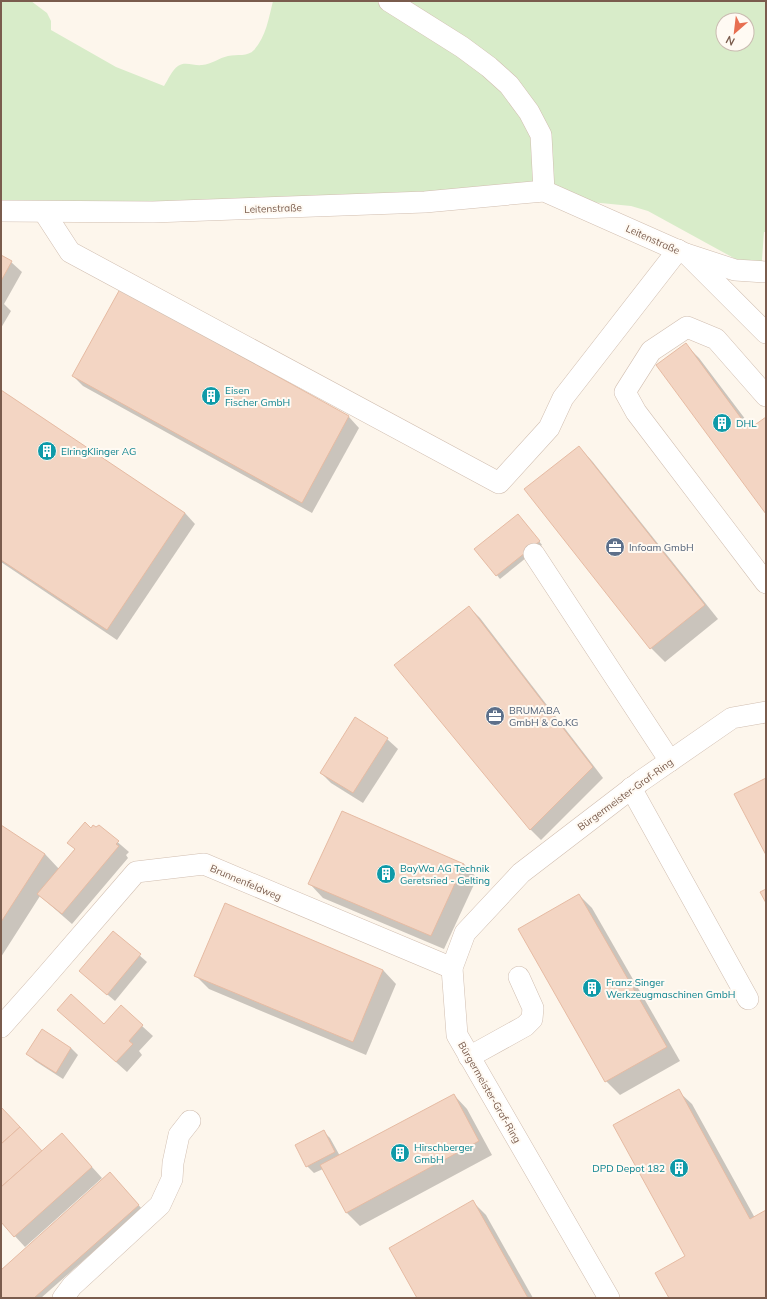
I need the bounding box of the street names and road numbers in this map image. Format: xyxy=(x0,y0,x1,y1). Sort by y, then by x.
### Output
street label: Leitenstraße xyxy=(244,201,302,216)
street label: Leitenstraße xyxy=(624,222,682,257)
street label: Bürgermeister-Graf-Ring xyxy=(575,755,676,833)
street label: Brunnenfeldweg xyxy=(208,862,283,903)
street label: Bürgermeister-Graf-Ring xyxy=(455,1039,524,1145)

